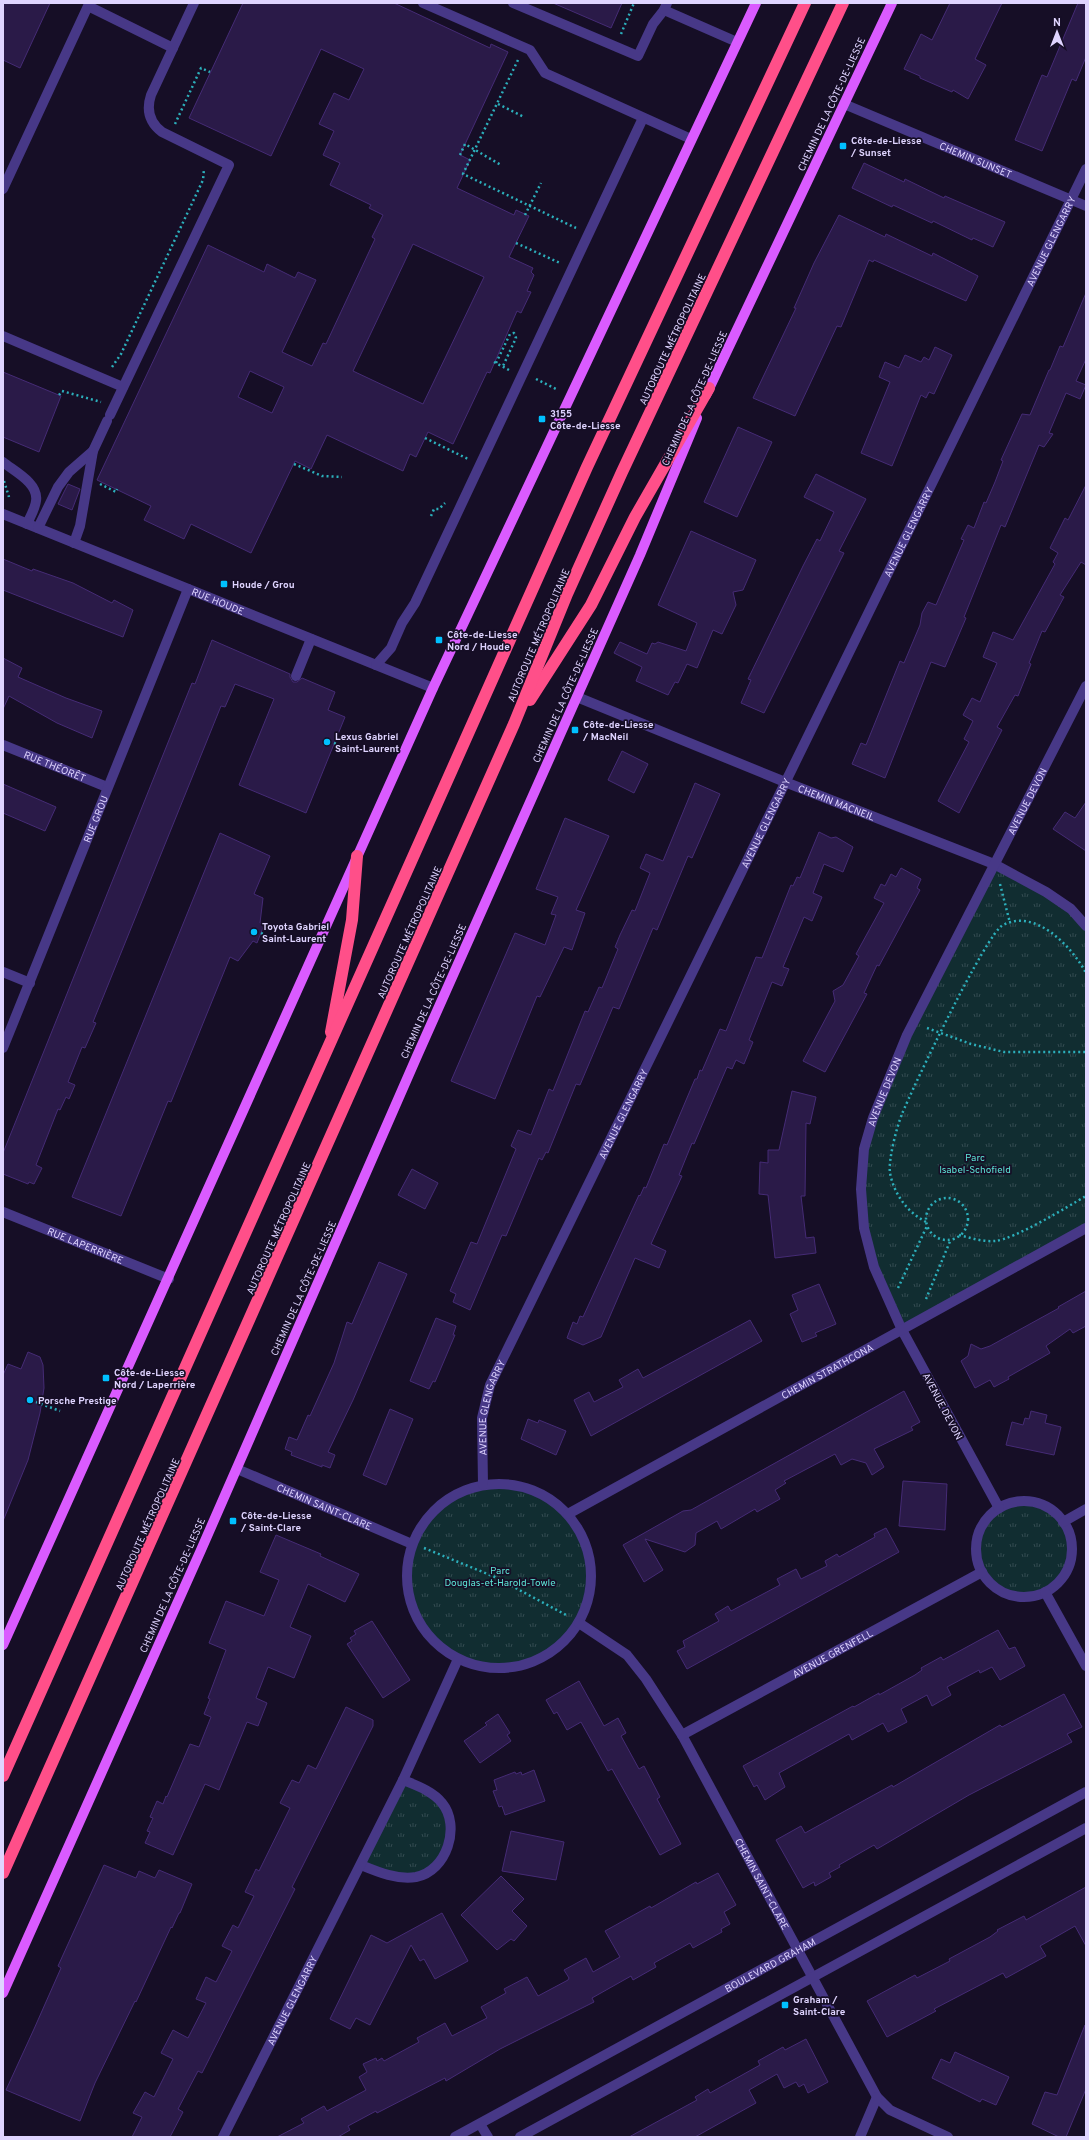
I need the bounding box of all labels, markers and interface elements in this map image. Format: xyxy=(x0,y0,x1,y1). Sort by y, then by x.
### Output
north arrow xyxy=(1037,12,1077,52)
text: N xyxy=(1053,16,1061,30)
street label: CHEMIN DE LA CÔTE-DE-LIESSE xyxy=(796,35,869,174)
place label: Côte-de-Liesse / Sunset xyxy=(850,135,922,160)
street label: CHEMIN SUNSET xyxy=(937,140,1014,182)
marker: Côte-de-Liesse / Sunset xyxy=(838,141,848,151)
street label: AVENUE GLENGARRY xyxy=(1024,194,1080,289)
street label: AUTOROUTE MÉTROPOLITAINE xyxy=(637,272,710,407)
street label: CHEMIN DE LA CÔTE-DE-LIESSE xyxy=(660,329,731,468)
place label: 3155 Côte-de-Liesse xyxy=(550,408,621,433)
marker: 3155 Côte-de-Liesse xyxy=(537,414,547,424)
street label: AVENUE GLENGARRY xyxy=(882,485,937,580)
street label: AUTOROUTE MÉTROPOLITAINE xyxy=(505,567,573,704)
marker: Houde / Grou xyxy=(219,579,229,589)
place label: Houde / Grou xyxy=(232,579,295,592)
street label: RUE HOUDE xyxy=(189,586,246,619)
street label: CHEMIN DE LA CÔTE-DE-LIESSE xyxy=(531,626,602,765)
place label: Côte-de-Liesse Nord / Houde xyxy=(447,629,518,654)
marker: Côte-de-Liesse Nord / Houde xyxy=(434,635,444,645)
place label: Côte-de-Liesse / MacNeil xyxy=(582,719,654,744)
marker: Côte-de-Liesse / MacNeil xyxy=(570,725,580,735)
place label: Lexus Gabriel Saint-Laurent xyxy=(335,731,399,756)
marker: Lexus Gabriel Saint-Laurent xyxy=(322,737,332,747)
street label: RUE THÉORÊT xyxy=(21,749,87,786)
street label: AVENUE DEVON xyxy=(1006,766,1051,838)
street label: AVENUE GLENGARRY xyxy=(739,776,795,871)
street label: CHEMIN MACNEIL xyxy=(796,783,877,825)
street label: RUE GROU xyxy=(81,794,112,845)
street label: AUTOROUTE MÉTROPOLITAINE xyxy=(375,864,446,1001)
place label: Toyota Gabriel Saint-Laurent xyxy=(262,921,329,946)
street label: CHEMIN DE LA CÔTE-DE-LIESSE xyxy=(399,922,470,1061)
marker: Toyota Gabriel Saint-Laurent xyxy=(249,927,259,937)
street label: AVENUE DEVON xyxy=(866,1056,905,1128)
street label: AVENUE GLENGARRY xyxy=(597,1067,652,1162)
park label: Parc Isabel-Schofield xyxy=(939,1152,1011,1177)
street label: AUTOROUTE MÉTROPOLITAINE xyxy=(244,1160,315,1297)
street label: CHEMIN DE LA CÔTE-DE-LIESSE xyxy=(269,1219,340,1358)
street label: RUE LAPERRIÈRE xyxy=(45,1225,125,1268)
street label: CHEMIN STRATHCONA xyxy=(780,1341,876,1403)
street label: AVENUE GLENGARRY xyxy=(477,1358,510,1456)
place label: Côte-de-Liesse Nord / Laperrière xyxy=(114,1367,196,1392)
street label: AVENUE DEVON xyxy=(919,1371,965,1442)
marker: Côte-de-Liesse Nord / Laperrière xyxy=(101,1373,111,1383)
marker: Porsche Prestige xyxy=(25,1395,35,1405)
place label: Porsche Prestige xyxy=(38,1395,117,1408)
street label: AUTOROUTE MÉTROPOLITAINE xyxy=(113,1456,184,1593)
street label: CHEMIN SAINT-CLARE xyxy=(274,1482,373,1534)
place label: Côte-de-Liesse / Saint-Clare xyxy=(240,1510,312,1535)
street label: CHEMIN DE LA CÔTE-DE-LIESSE xyxy=(138,1516,209,1655)
marker: Côte-de-Liesse / Saint-Clare xyxy=(228,1516,238,1526)
park label: Parc Douglas-et-Harold-Towle xyxy=(444,1565,556,1590)
street label: AVENUE GRENFELL xyxy=(790,1627,876,1682)
street label: CHEMIN SAINT-CLARE xyxy=(731,1836,791,1933)
street label: BOULEVARD GRAHAM xyxy=(723,1936,818,1996)
street label: AVENUE GLENGARRY xyxy=(265,1953,322,2048)
place label: Graham / Saint-Clare xyxy=(793,1994,846,2019)
marker: Graham / Saint-Clare xyxy=(780,2000,790,2010)

